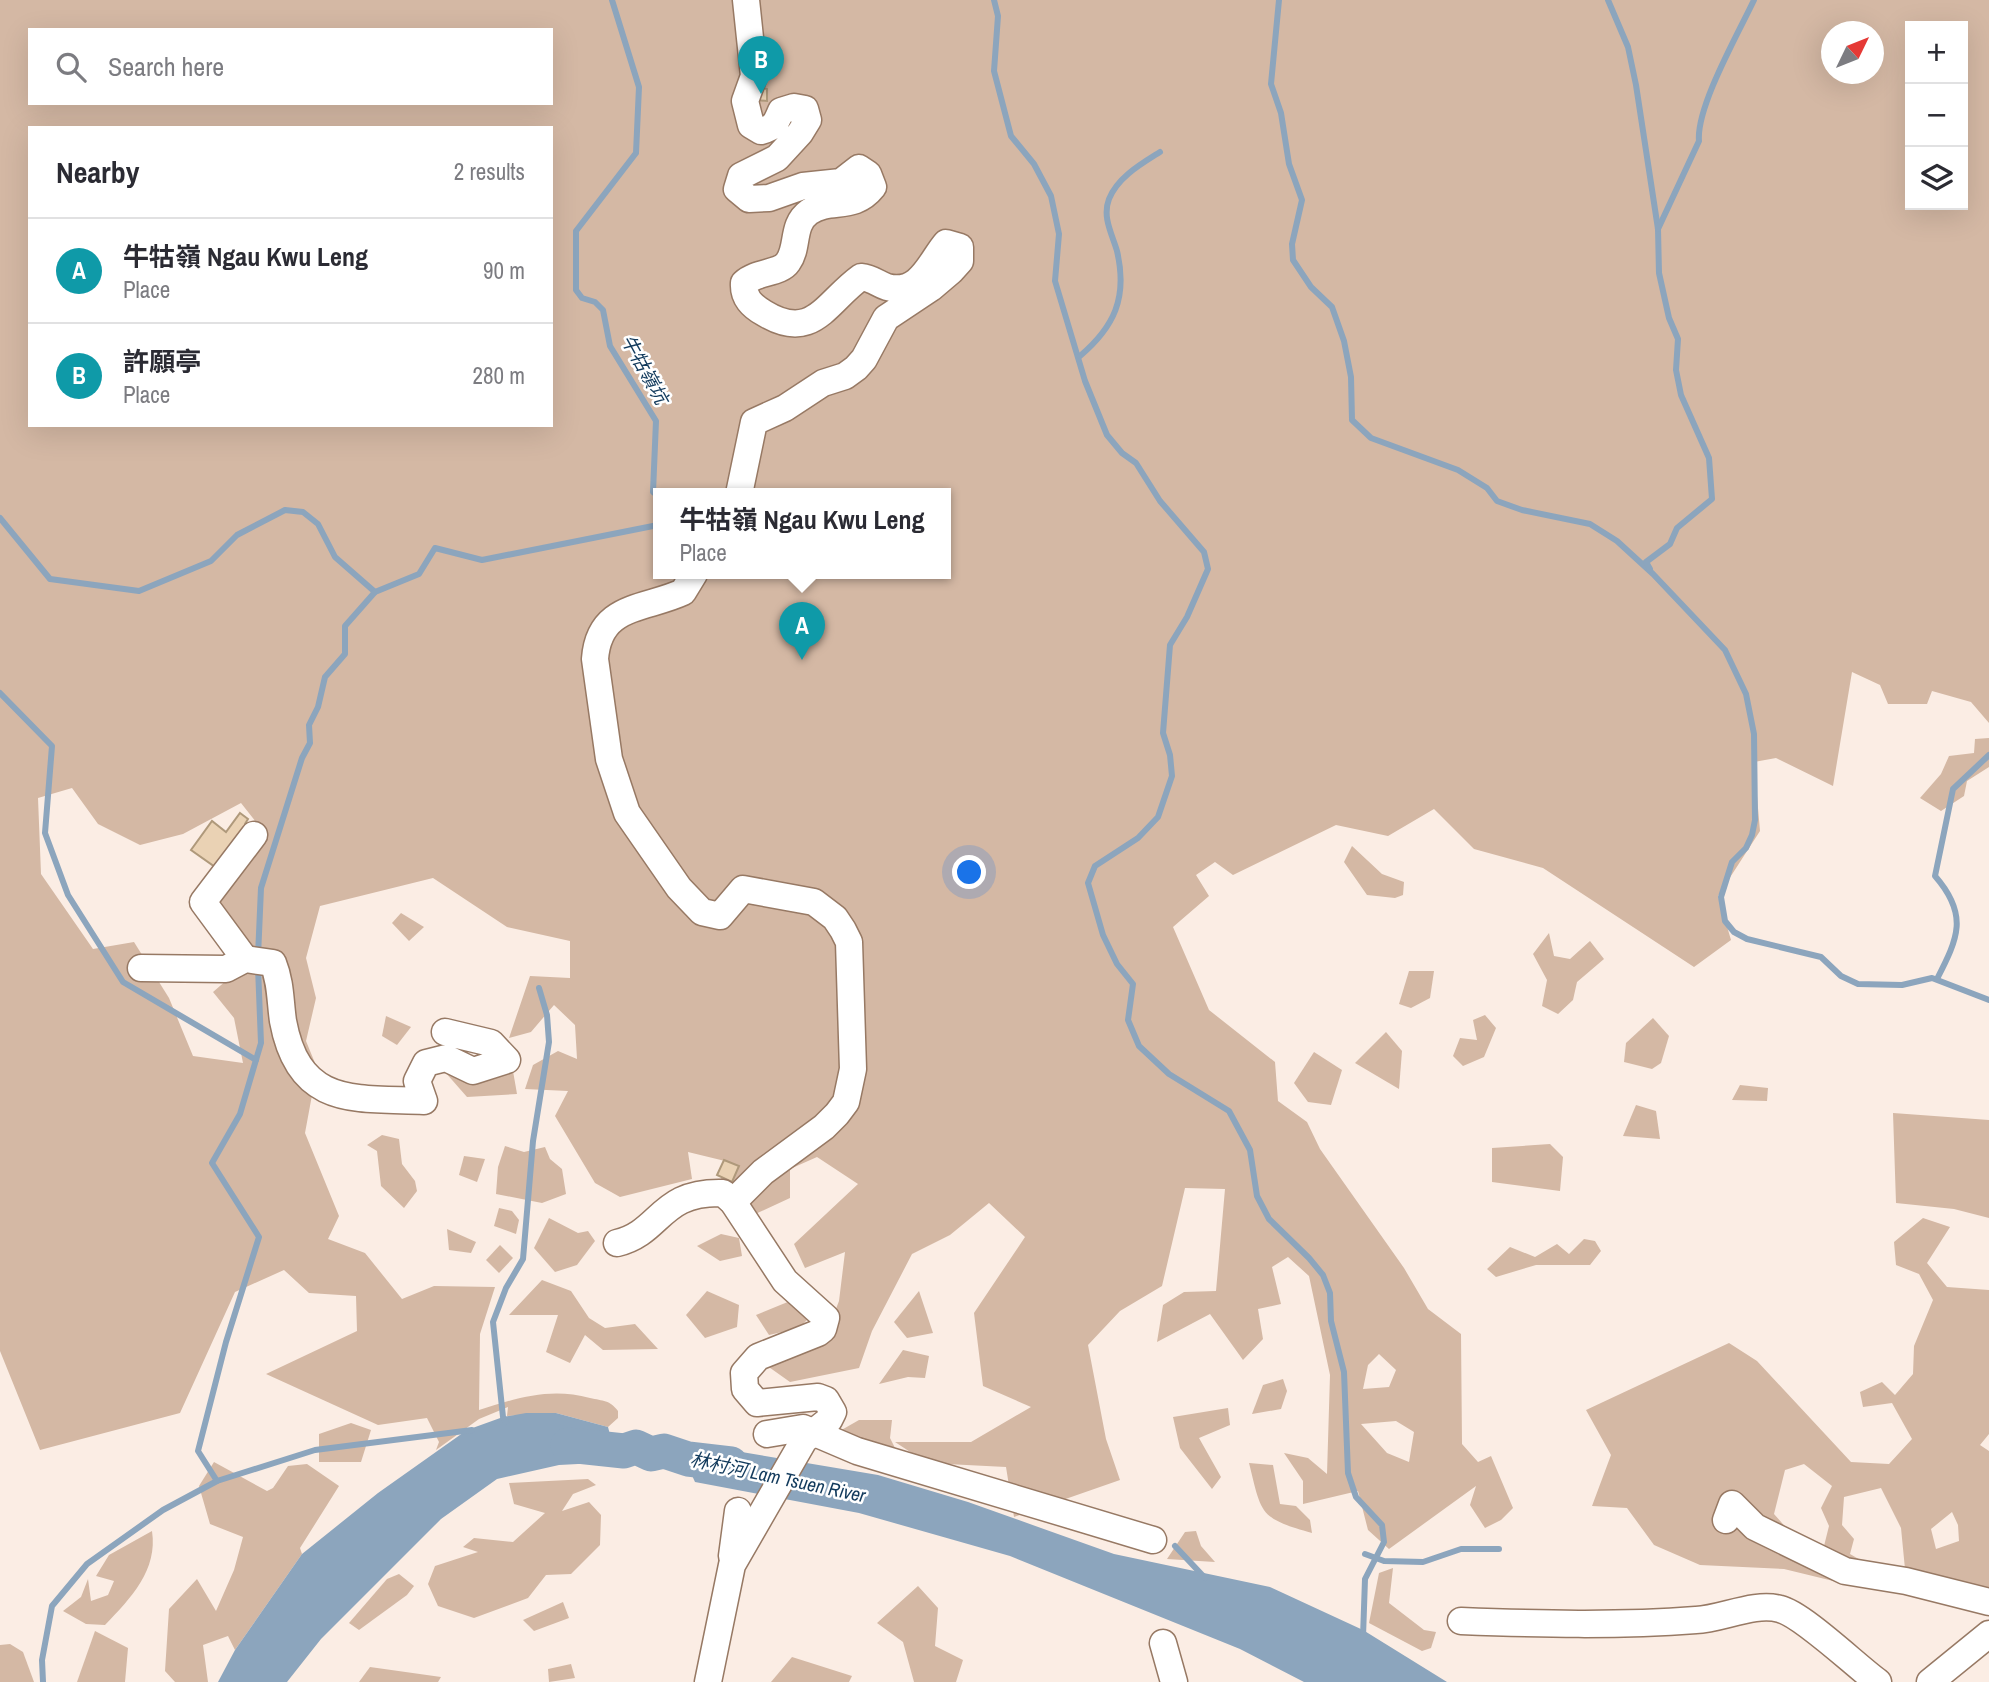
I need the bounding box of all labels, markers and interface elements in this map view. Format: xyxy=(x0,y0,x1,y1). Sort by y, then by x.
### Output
north arrow xyxy=(1821,21,1884,84)
map controls xyxy=(1905,21,1968,210)
button: + xyxy=(1905,21,1968,84)
search box xyxy=(28,28,553,105)
pin: B xyxy=(738,36,784,94)
icon: search xyxy=(52,48,90,86)
text: Search here xyxy=(108,49,224,84)
button: − xyxy=(1905,84,1968,147)
button: layers xyxy=(1905,147,1968,210)
text: Nearby xyxy=(56,152,139,192)
text: 2 results xyxy=(454,156,525,187)
text: 牛牯嶺 Ngau Kwu Leng xyxy=(123,239,368,274)
text: A xyxy=(72,255,86,286)
text: 90 m xyxy=(483,255,525,286)
text: Place xyxy=(123,274,170,305)
water label: 牛牯嶺坑 xyxy=(615,329,676,411)
text: 許願亭 xyxy=(123,344,201,379)
text: B xyxy=(72,360,86,391)
text: 280 m xyxy=(473,360,525,391)
text: Place xyxy=(123,379,170,410)
popup xyxy=(653,488,951,579)
text: 牛牯嶺 Ngau Kwu Leng xyxy=(679,502,925,537)
text: Place xyxy=(679,537,727,568)
pin: A xyxy=(779,602,825,660)
your location xyxy=(952,855,986,889)
water label: 林村河 Lam Tsuen River xyxy=(688,1446,869,1508)

